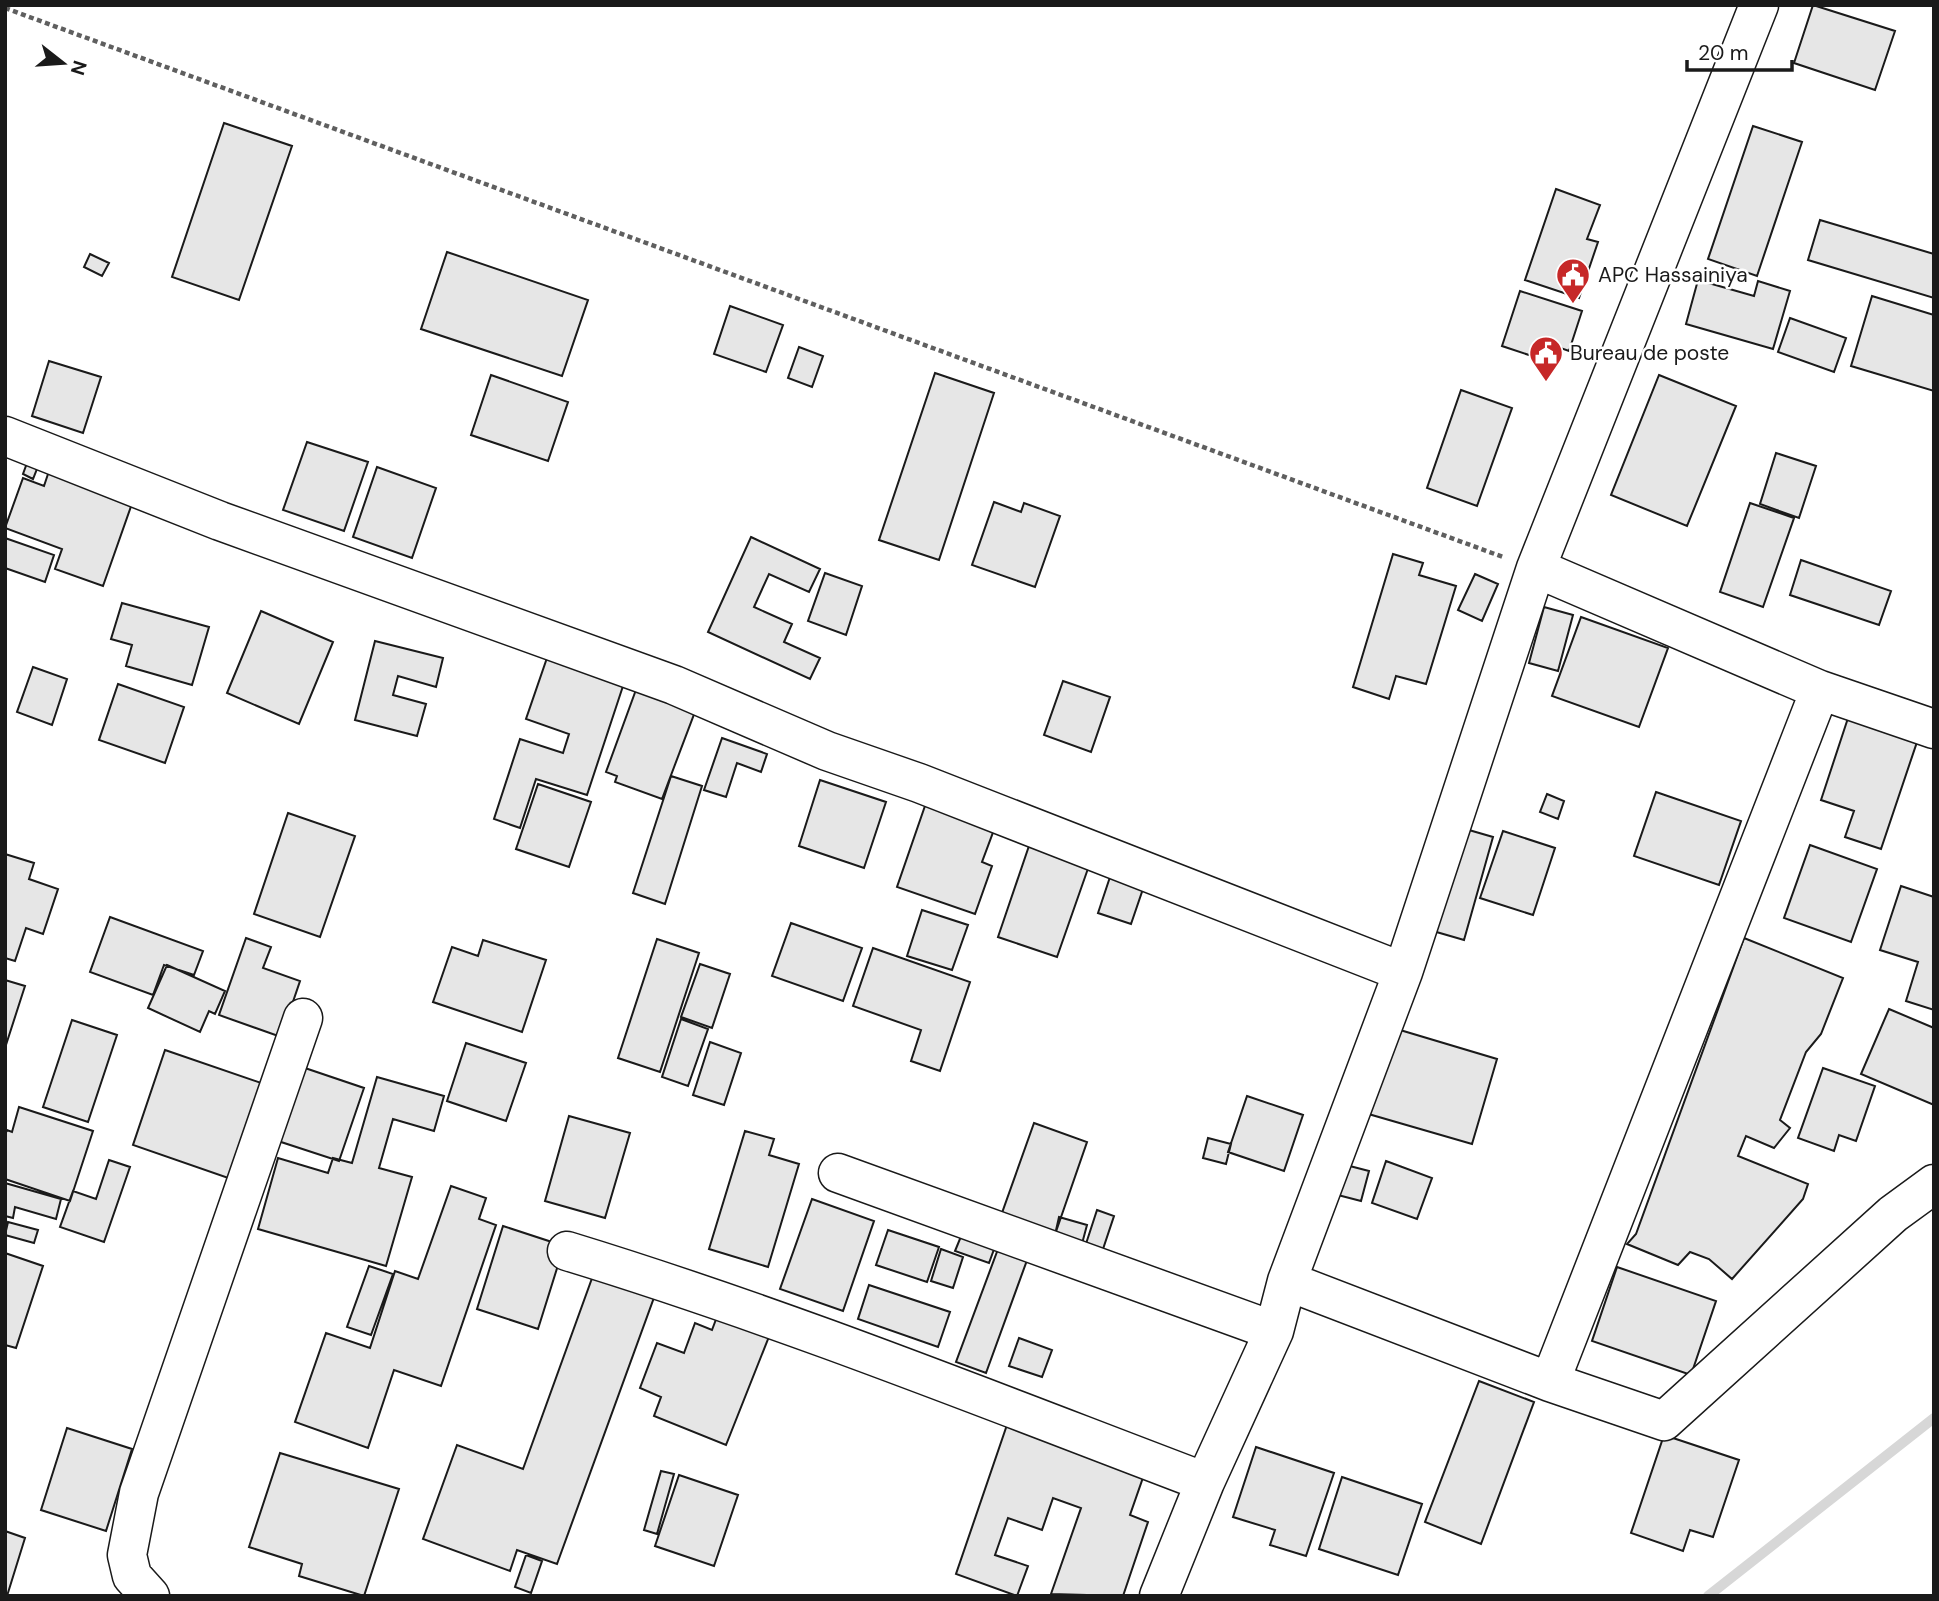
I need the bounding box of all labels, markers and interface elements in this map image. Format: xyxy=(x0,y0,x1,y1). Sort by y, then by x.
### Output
north arrow xyxy=(28,28,98,98)
scale bar xyxy=(1687,28,1792,72)
text: 20 m xyxy=(1698,39,1749,67)
text: N xyxy=(65,58,93,78)
public building icon: APC Hassainiya xyxy=(1554,256,1592,305)
place label: APC Hassainiya xyxy=(1598,261,1748,289)
public building icon: Bureau de poste xyxy=(1527,334,1565,383)
place label: Bureau de poste xyxy=(1570,339,1729,367)

